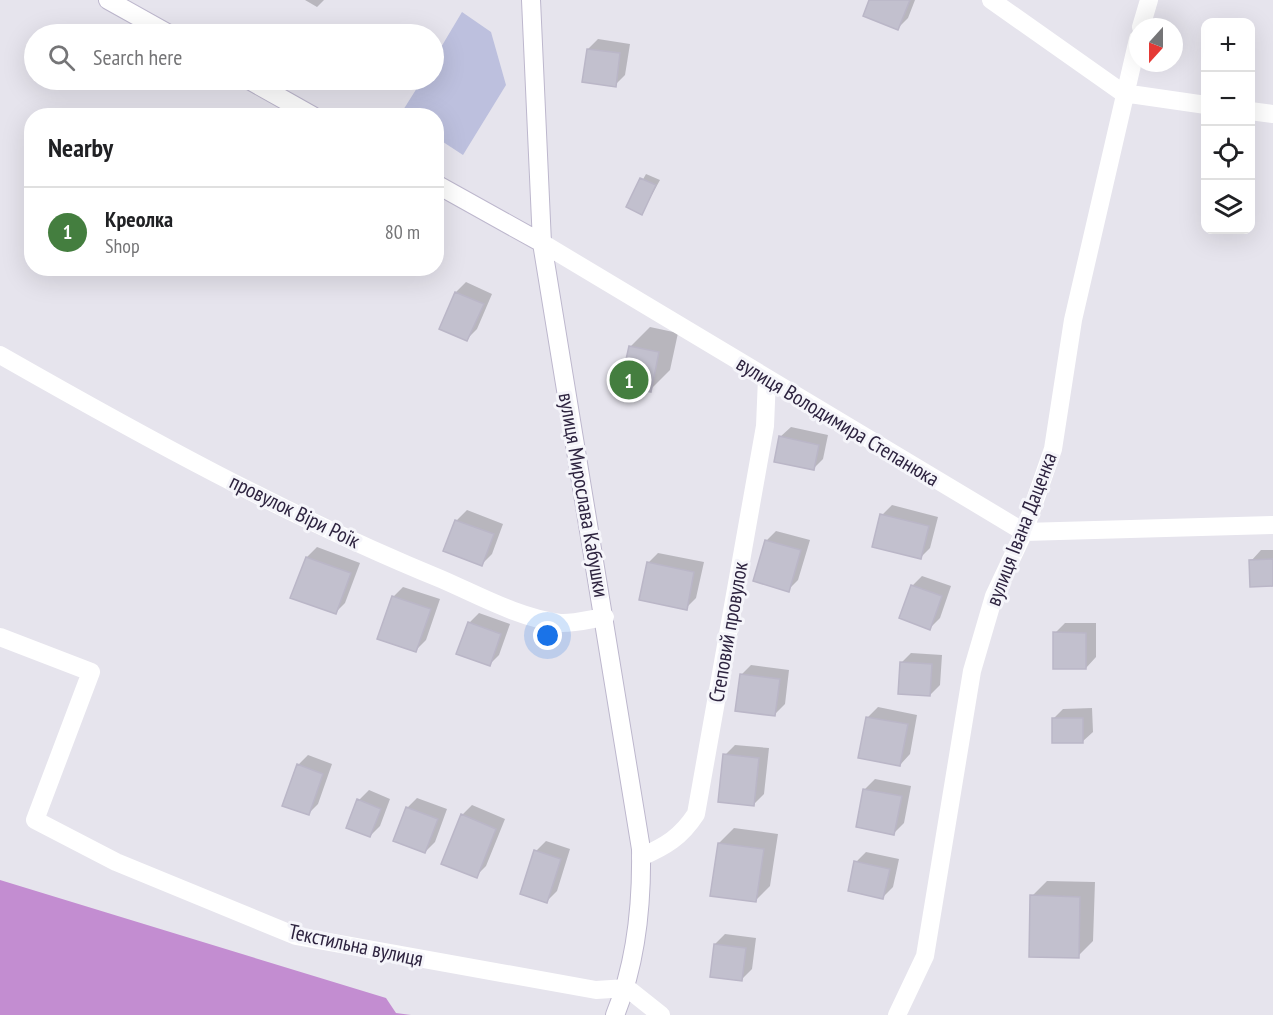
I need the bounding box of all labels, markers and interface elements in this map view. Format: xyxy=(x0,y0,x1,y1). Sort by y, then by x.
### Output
north arrow xyxy=(1129,18,1183,72)
map controls xyxy=(1201,18,1255,234)
button: + xyxy=(1201,18,1255,72)
search box xyxy=(24,24,444,90)
icon: search xyxy=(45,41,78,74)
text: Search here xyxy=(93,43,182,71)
button: − xyxy=(1201,72,1255,126)
button: locate xyxy=(1201,126,1255,180)
text: Nearby xyxy=(48,131,113,164)
button: layers xyxy=(1201,180,1255,234)
text: Креолка xyxy=(105,205,173,233)
text: 1 xyxy=(63,219,72,245)
text: 80 m xyxy=(385,219,420,245)
text: Shop xyxy=(105,233,140,259)
street label: вулиця Володимира Степанюка xyxy=(732,350,944,492)
pin: 1 xyxy=(610,358,648,403)
street label: вулиця Мирослава Кабушки xyxy=(553,390,615,600)
street label: вулиця Івана Даценка xyxy=(979,448,1063,610)
street label: провулок Віри Роїк xyxy=(225,468,365,554)
street label: Степовий провулок xyxy=(702,560,754,704)
your location xyxy=(533,621,562,650)
street label: Текстильна вулиця xyxy=(286,918,426,972)

